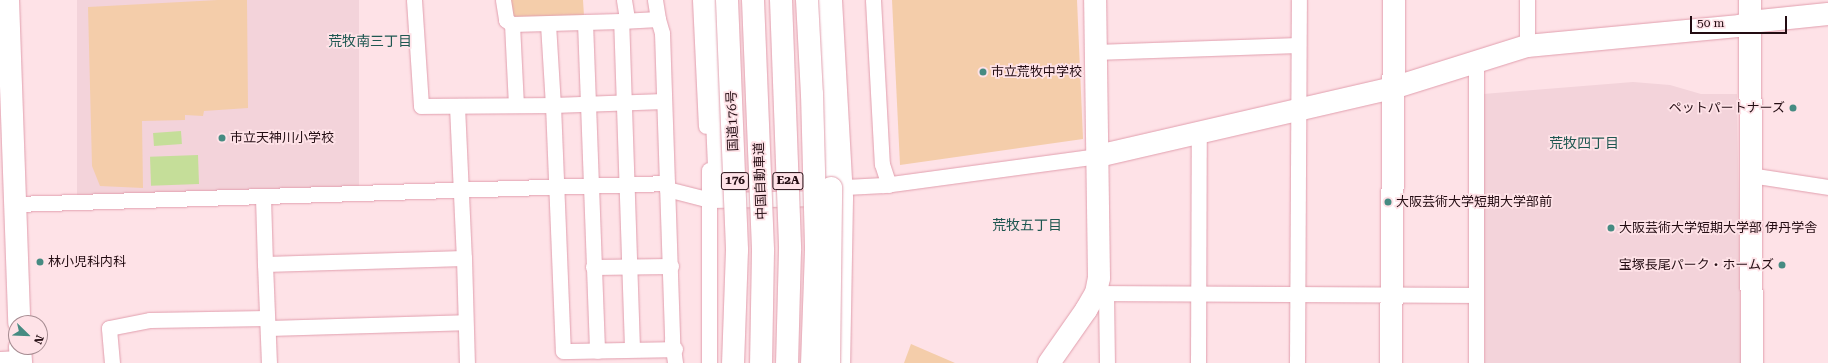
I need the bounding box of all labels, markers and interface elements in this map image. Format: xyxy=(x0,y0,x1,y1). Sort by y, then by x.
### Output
scale bar xyxy=(1692,8,1789,34)
text: 50 m xyxy=(1697,16,1724,30)
district label: 荒牧南三丁目 xyxy=(328,33,412,49)
place label: 市立荒牧中学校 xyxy=(991,64,1082,80)
marker: 市立荒牧中学校 xyxy=(978,67,988,77)
street label: 国道176号 xyxy=(724,90,742,152)
place label: ペットパートナーズ xyxy=(1668,100,1785,116)
marker: ペットパートナーズ xyxy=(1788,103,1798,113)
place label: 市立天神川小学校 xyxy=(230,130,334,146)
marker: 市立天神川小学校 xyxy=(217,133,227,143)
district label: 荒牧四丁目 xyxy=(1549,135,1619,151)
street label: 中国自動車道 xyxy=(752,142,770,220)
road number: 176 xyxy=(720,171,750,191)
road number: E2A xyxy=(772,171,804,191)
place label: 大阪芸術大学短期大学部前 xyxy=(1396,194,1552,210)
marker: 大阪芸術大学短期大学部前 xyxy=(1383,197,1393,207)
district label: 荒牧五丁目 xyxy=(992,217,1062,233)
place label: 大阪芸術大学短期大学部 伊丹学舎 xyxy=(1619,220,1817,236)
marker: 大阪芸術大学短期大学部 伊丹学舎 xyxy=(1606,223,1616,233)
place label: 林小児科内科 xyxy=(48,254,126,270)
marker: 林小児科内科 xyxy=(35,257,45,267)
place label: 宝塚長尾パーク・ホームズ xyxy=(1618,257,1774,273)
marker: 宝塚長尾パーク・ホームズ xyxy=(1777,260,1787,270)
north arrow xyxy=(8,315,48,355)
text: N xyxy=(31,333,46,346)

